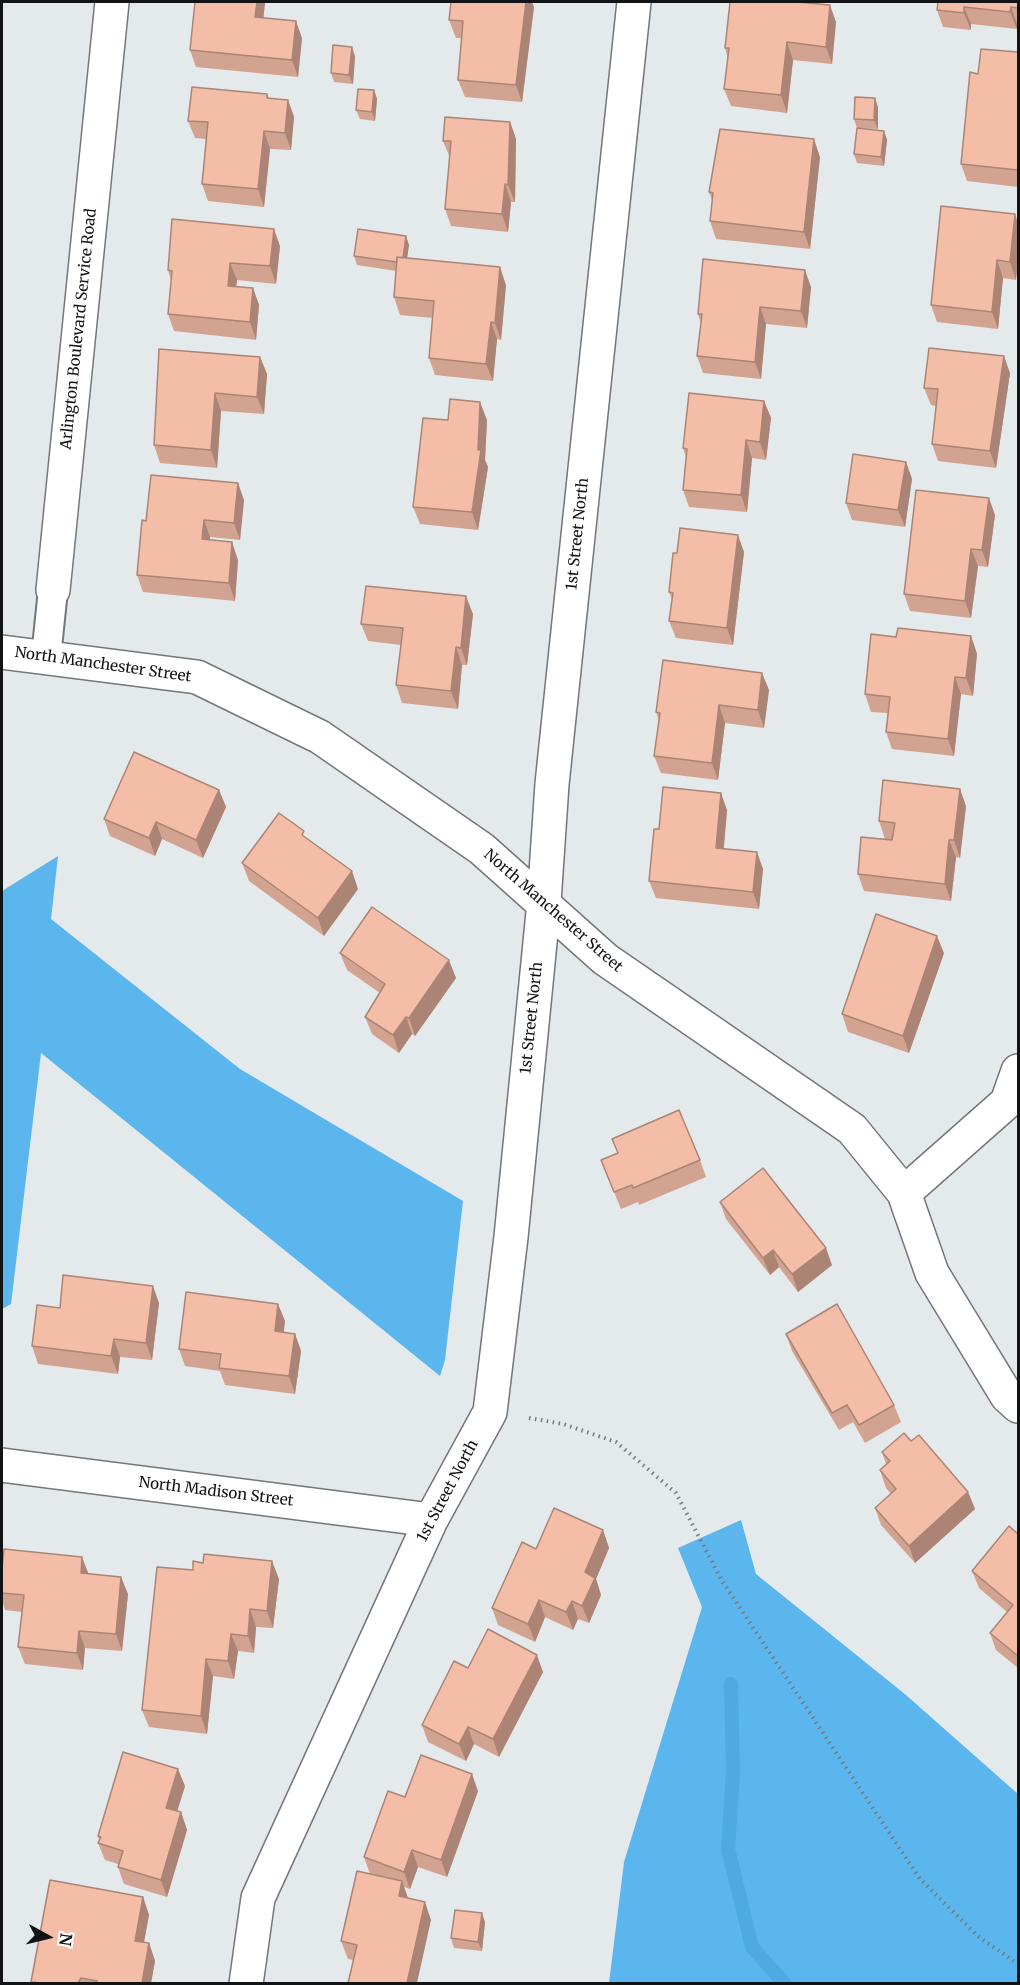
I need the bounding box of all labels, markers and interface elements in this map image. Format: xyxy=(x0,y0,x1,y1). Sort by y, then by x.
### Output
street label: Arlington Boulevard Service Road xyxy=(57,208,101,450)
street label: 1st Street North xyxy=(563,477,593,591)
street label: North Manchester Street xyxy=(14,644,192,686)
street label: North Manchester Street xyxy=(480,846,626,976)
street label: 1st Street North xyxy=(517,961,547,1075)
street label: 1st Street North xyxy=(414,1437,482,1545)
street label: North Madison Street xyxy=(138,1474,294,1510)
north arrow xyxy=(18,1907,78,1967)
text: N xyxy=(55,1932,77,1947)

